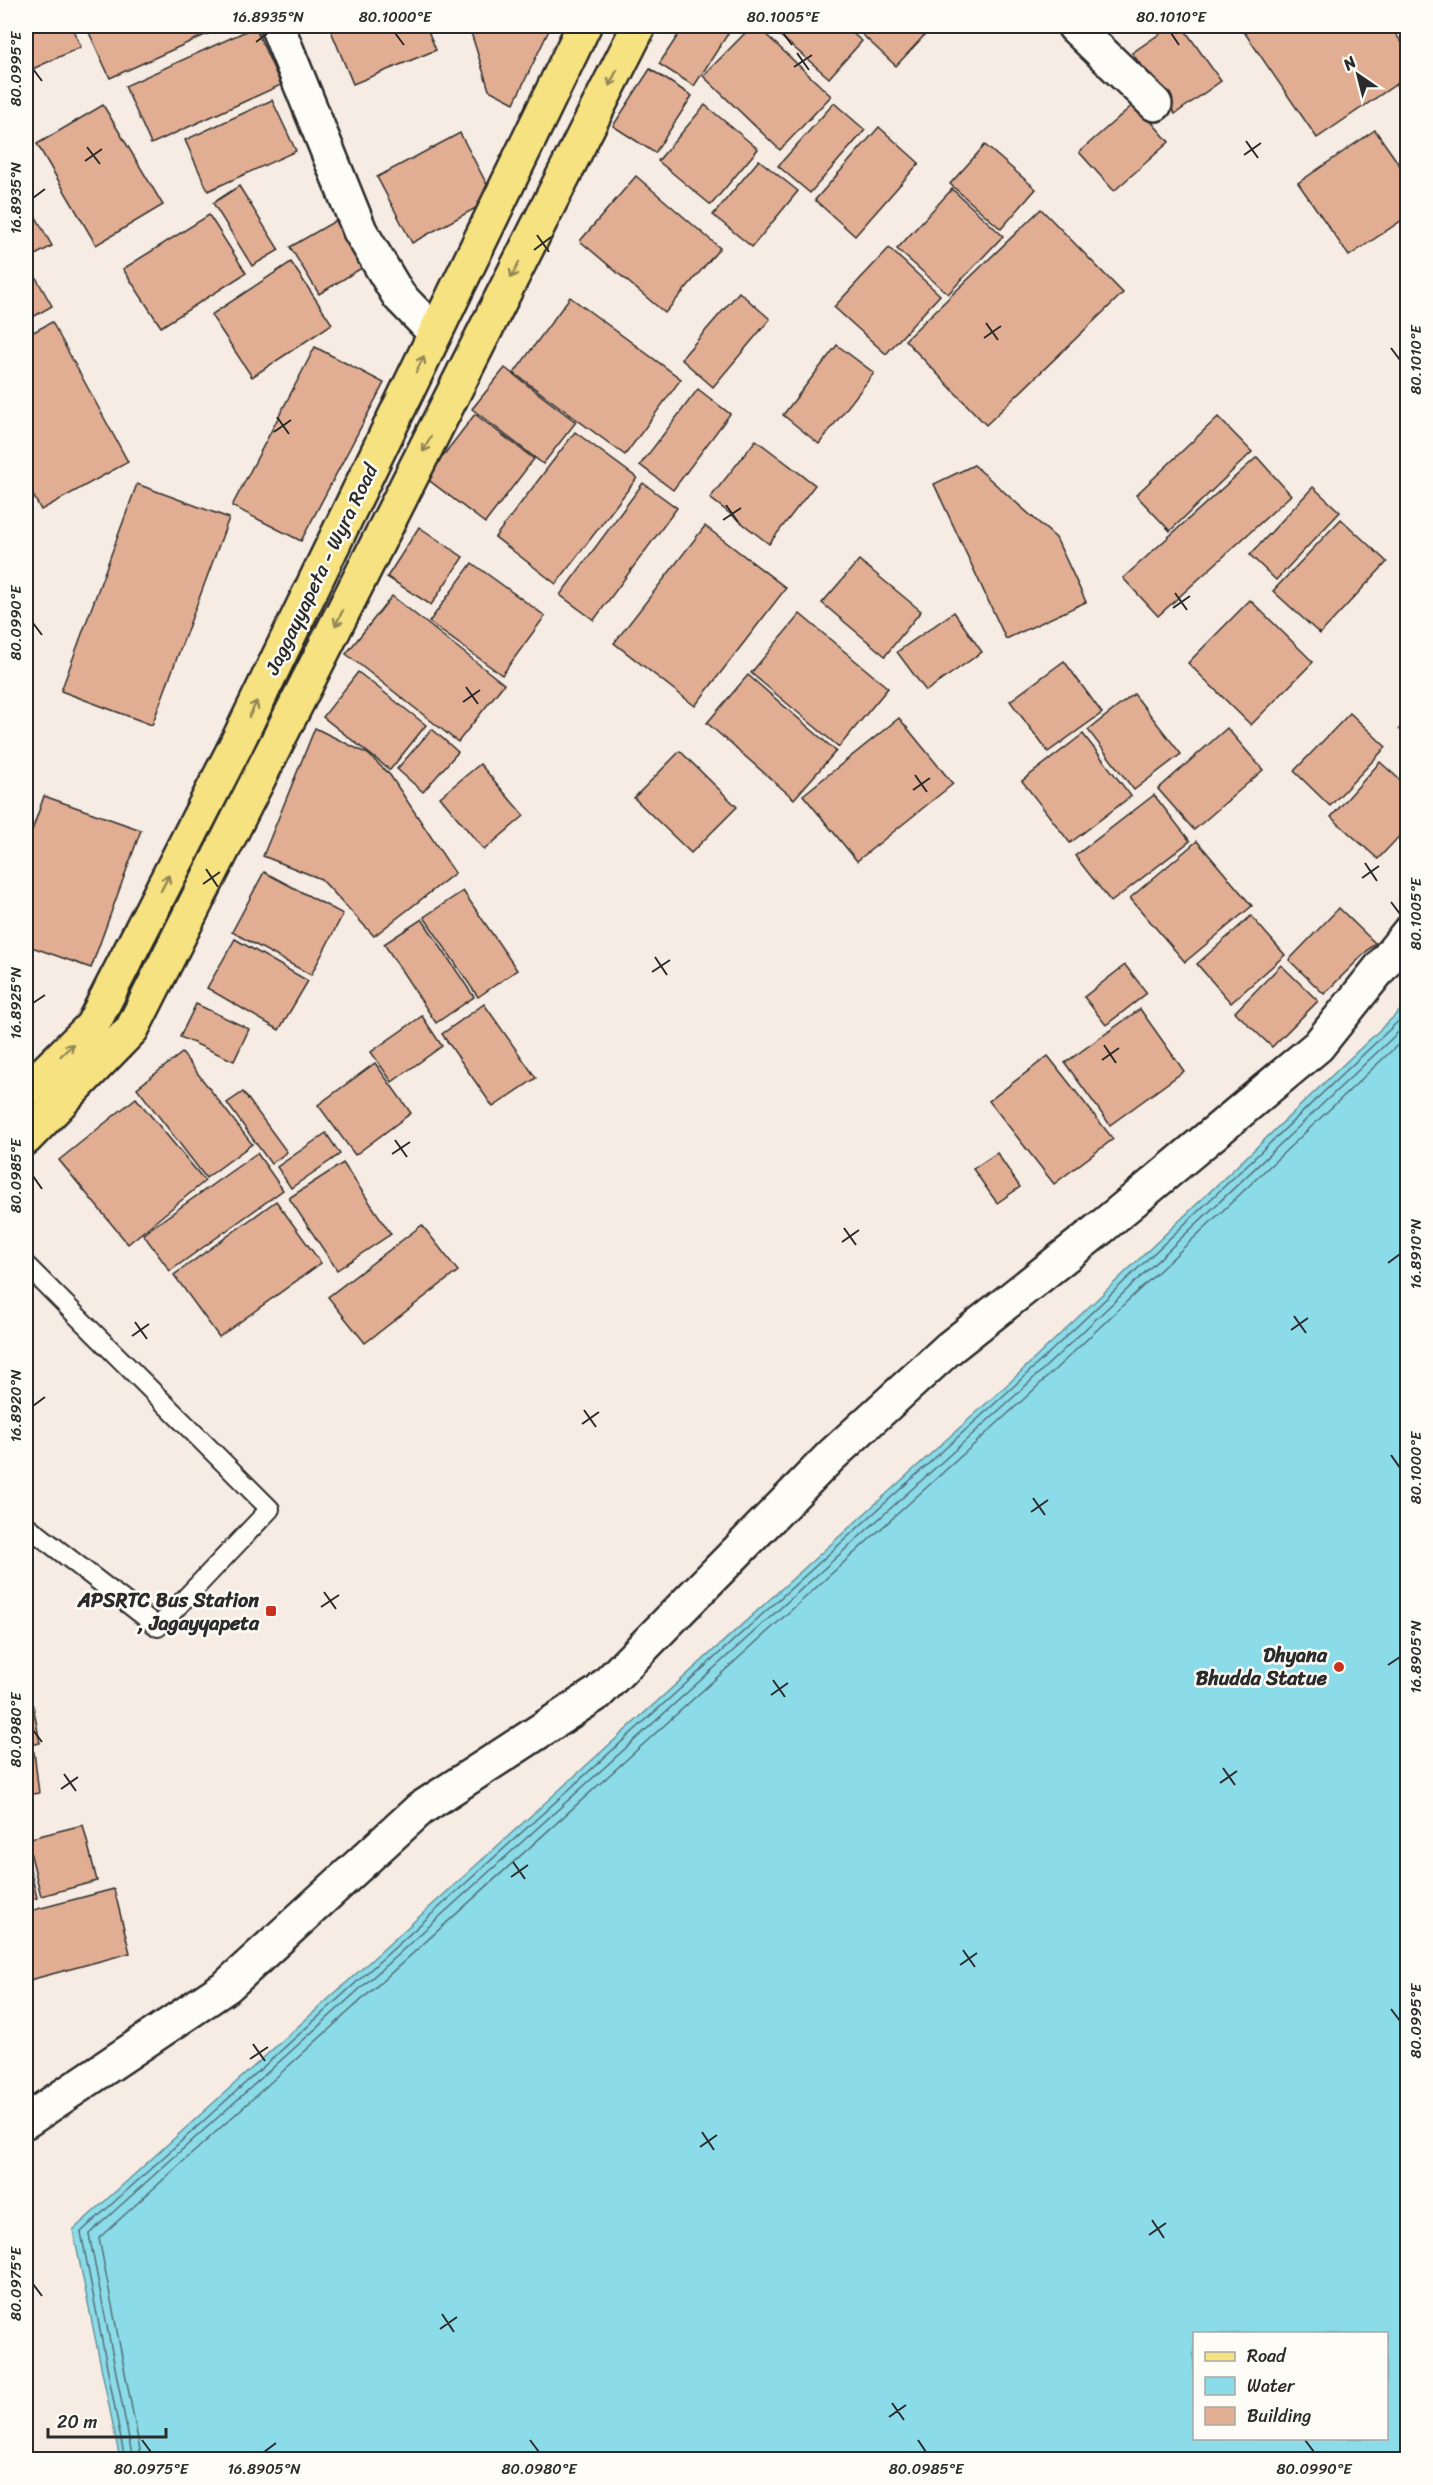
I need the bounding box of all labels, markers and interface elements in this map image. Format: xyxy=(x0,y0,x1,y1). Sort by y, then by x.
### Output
text: 16.8935°N xyxy=(232,4,305,30)
text: 80.1000°E xyxy=(359,4,433,30)
text: 80.1005°E xyxy=(747,4,821,30)
text: 80.1010°E xyxy=(1136,4,1207,30)
text: 80.0995°E xyxy=(3,30,29,106)
north arrow xyxy=(1328,45,1388,105)
text: N xyxy=(1336,48,1363,79)
one-way arrow xyxy=(607,68,618,86)
text: 16.8935°N xyxy=(3,161,29,234)
one-way arrow xyxy=(509,261,521,279)
text: 80.1010°E xyxy=(1403,324,1429,395)
one-way arrow xyxy=(415,355,426,373)
one-way arrow xyxy=(421,435,433,453)
street label: Jaggayyapeta - Wyra Road xyxy=(255,456,388,682)
text: 80.0990°E xyxy=(3,584,29,661)
one-way arrow xyxy=(333,609,345,627)
one-way arrow xyxy=(248,701,260,719)
one-way arrow xyxy=(160,875,171,893)
text: 80.1005°E xyxy=(1403,876,1429,950)
text: 16.8925°N xyxy=(3,966,29,1039)
one-way arrow xyxy=(60,1043,75,1058)
text: 80.0985°E xyxy=(3,1137,29,1213)
text: 16.8910°N xyxy=(1403,1218,1429,1289)
text: 16.8920°N xyxy=(3,1369,29,1442)
text: 80.1000°E xyxy=(1403,1430,1429,1504)
place label: APSRTC Bus Station , Jagayyapeta xyxy=(77,1583,260,1641)
marker: APSRTC Bus Station , Jagayyapeta xyxy=(264,1604,278,1618)
text: 16.8905°N xyxy=(1403,1620,1429,1694)
place label: Dhyana Bhudda Statue xyxy=(1196,1638,1328,1696)
marker: Dhyana Bhudda Statue xyxy=(1332,1660,1346,1674)
text: 80.0980°E xyxy=(3,1691,29,1768)
text: 80.0995°E xyxy=(1403,1982,1429,2058)
text: 80.0975°E xyxy=(3,2245,29,2321)
legend xyxy=(1193,2332,1388,2440)
text: Road xyxy=(1247,2340,1287,2372)
text: Water xyxy=(1247,2370,1296,2402)
text: Building xyxy=(1247,2400,1311,2432)
scale bar xyxy=(48,2401,166,2439)
text: 20 m xyxy=(57,2406,97,2438)
text: 80.0975°E xyxy=(114,2456,190,2482)
text: 16.8905°N xyxy=(227,2456,301,2482)
text: 80.0980°E xyxy=(501,2456,578,2482)
text: 80.0985°E xyxy=(889,2456,965,2482)
text: 80.0990°E xyxy=(1276,2456,1353,2482)

